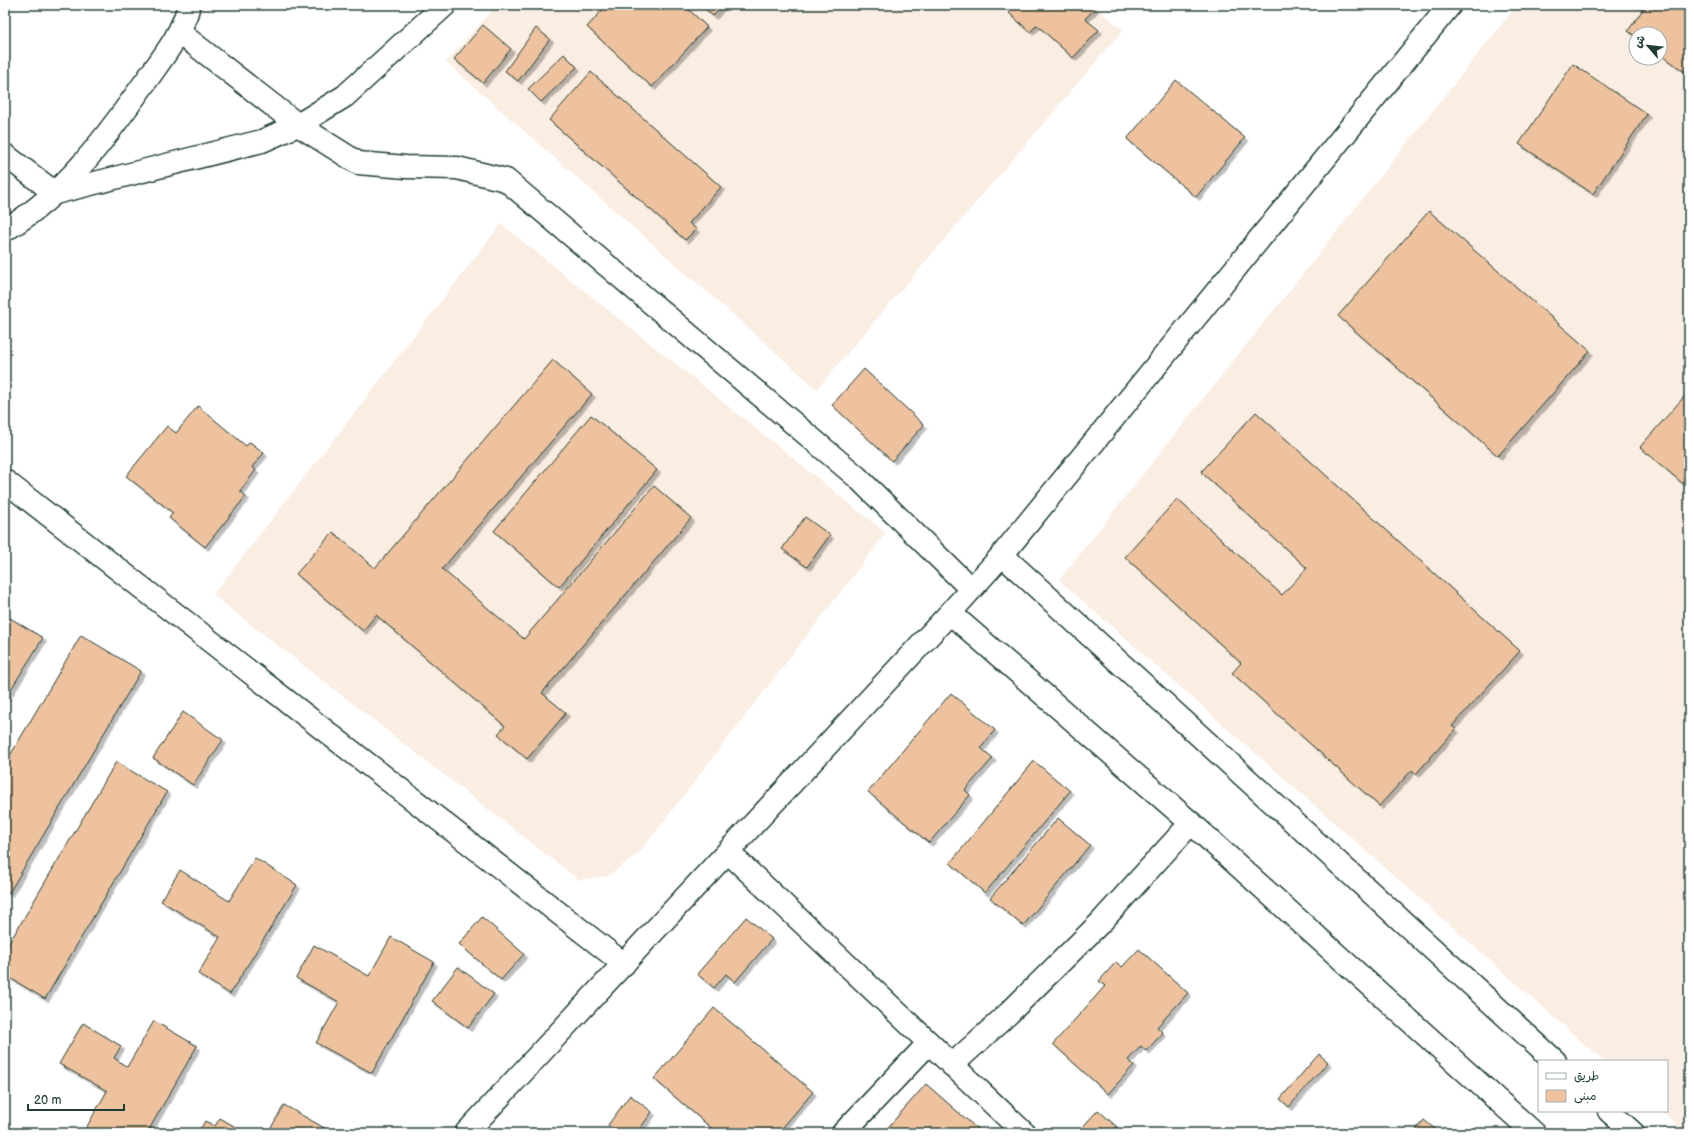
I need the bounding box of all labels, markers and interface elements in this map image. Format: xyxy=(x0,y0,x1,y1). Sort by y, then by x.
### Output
north arrow xyxy=(1628,26,1668,66)
text: ش xyxy=(1631,33,1648,50)
legend xyxy=(1538,1060,1668,1112)
text: طريق xyxy=(1574,1069,1599,1084)
scale bar xyxy=(28,1086,124,1112)
text: مبنى xyxy=(1574,1089,1597,1104)
text: 20 m xyxy=(34,1093,61,1108)

